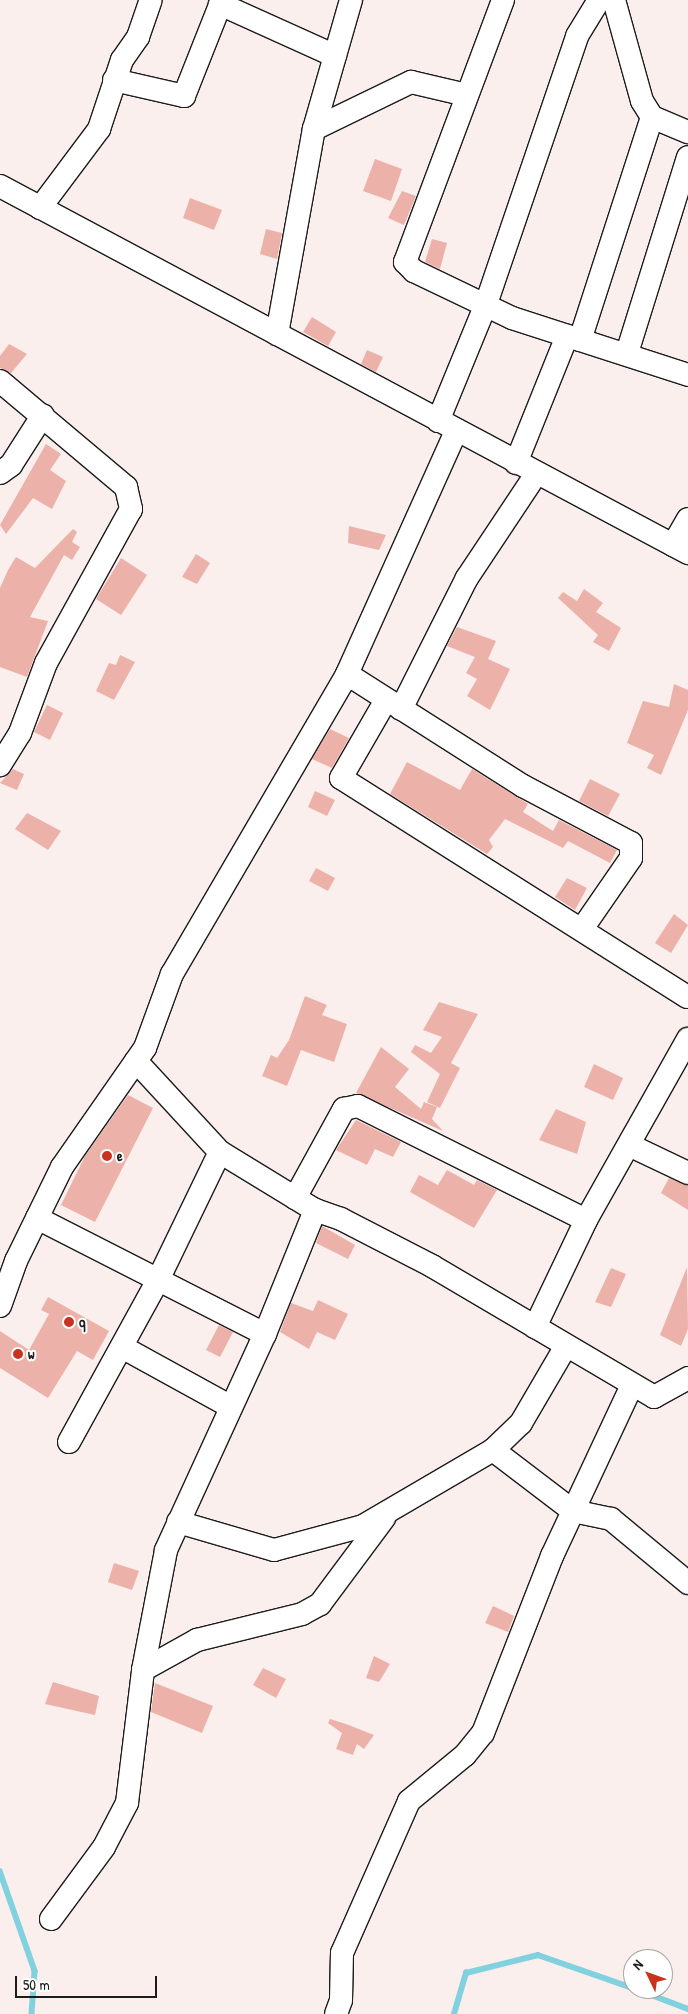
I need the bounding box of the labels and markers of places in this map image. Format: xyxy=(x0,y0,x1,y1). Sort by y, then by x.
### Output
place label: e xyxy=(117,1148,123,1164)
marker: e xyxy=(101,1150,113,1162)
place label: q xyxy=(79,1314,85,1330)
marker: q xyxy=(63,1316,75,1328)
place label: w xyxy=(28,1346,34,1362)
marker: w xyxy=(12,1348,24,1360)

